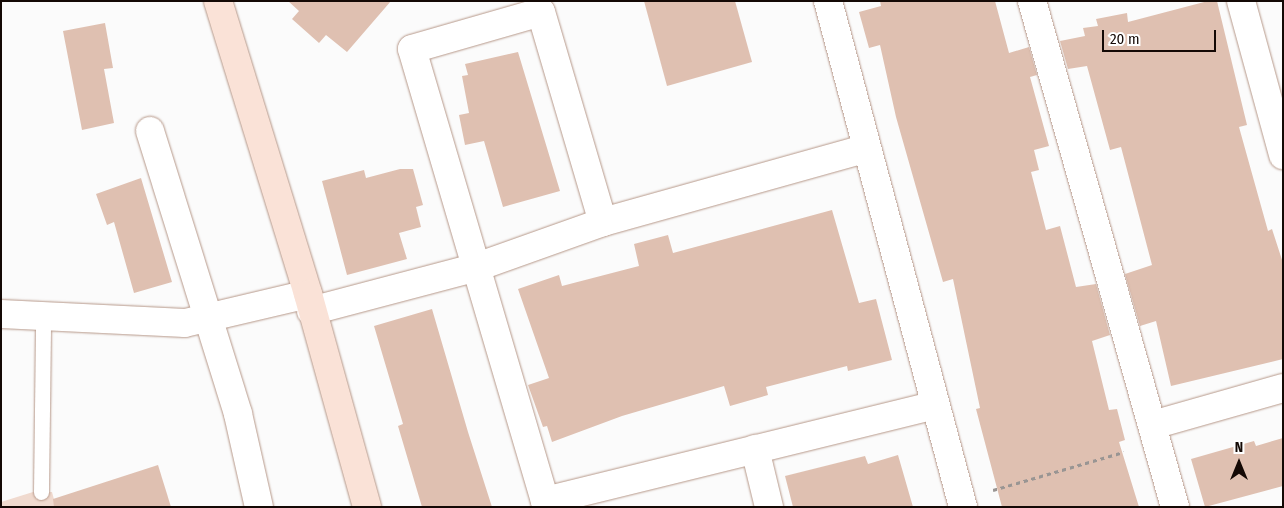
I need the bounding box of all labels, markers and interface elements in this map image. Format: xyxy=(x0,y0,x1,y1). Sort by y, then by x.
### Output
scale bar xyxy=(1104,20,1218,52)
text: 20 m xyxy=(1110,30,1140,48)
north arrow xyxy=(1214,438,1264,488)
text: N xyxy=(1235,439,1243,456)

